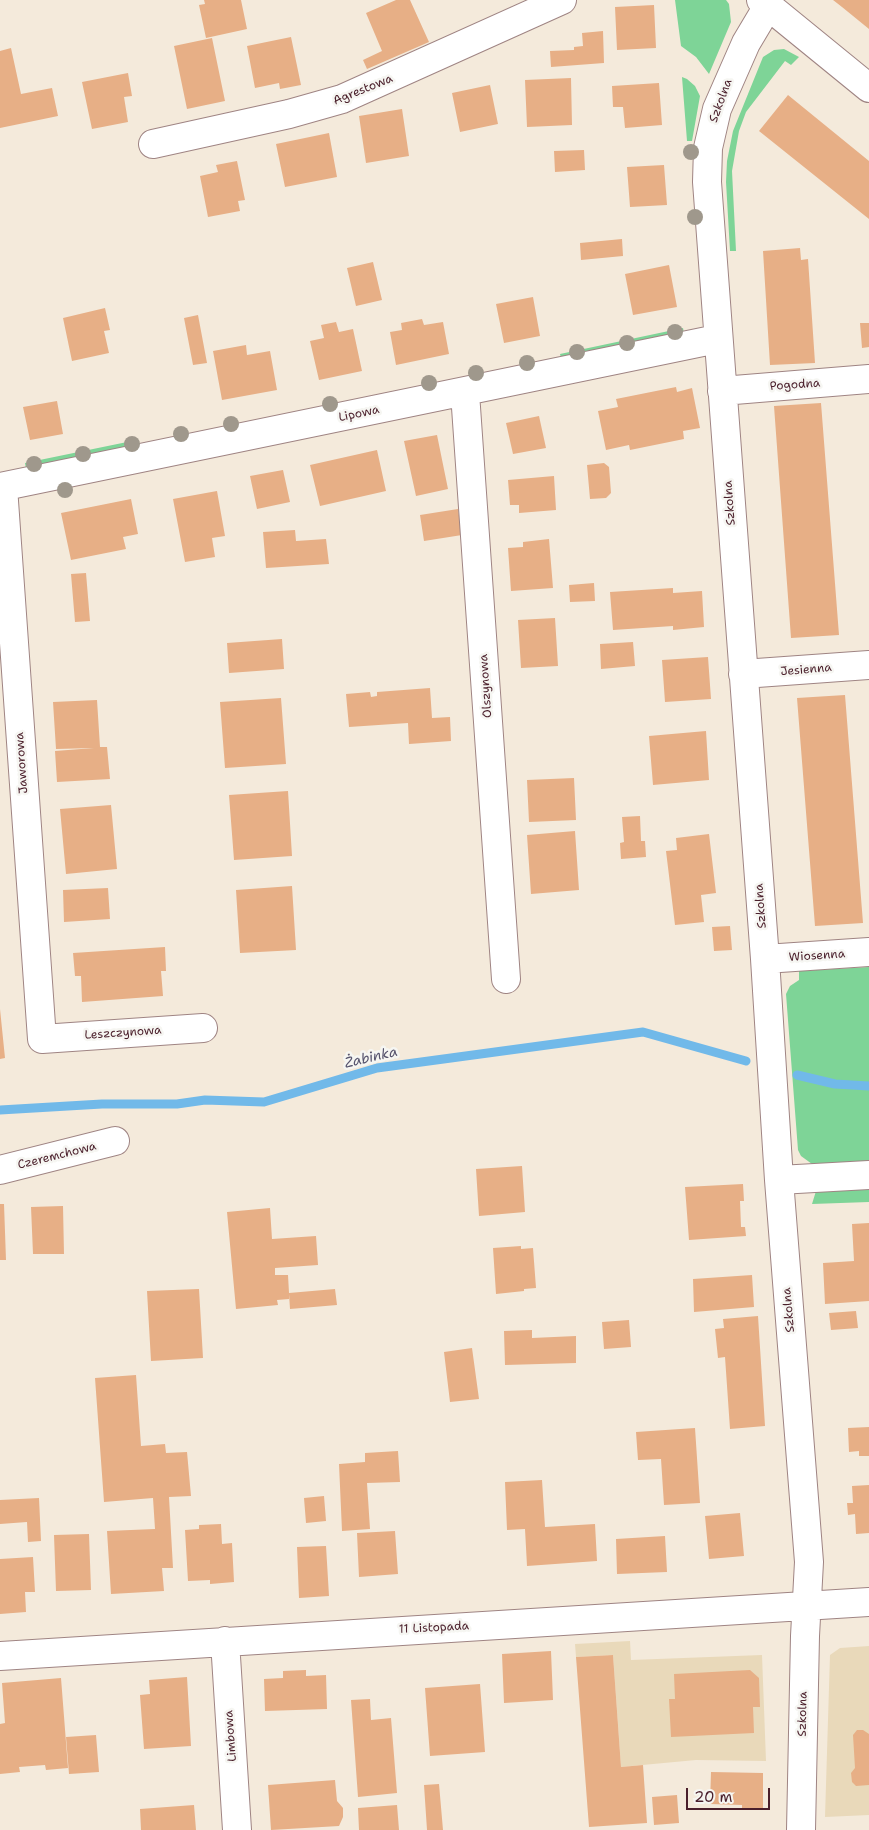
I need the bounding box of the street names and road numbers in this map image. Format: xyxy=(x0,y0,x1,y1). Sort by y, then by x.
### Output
street label: Agrestowa xyxy=(331,72,395,108)
street label: Szkolna xyxy=(707,77,735,125)
street label: Pogodna xyxy=(769,376,821,394)
street label: Lipowa xyxy=(337,403,381,425)
street label: Szkolna xyxy=(721,480,739,526)
street label: Olszynowa xyxy=(477,654,495,718)
street label: Jesienna xyxy=(780,661,832,679)
street label: Jaworowa xyxy=(13,732,31,794)
street label: Szkolna xyxy=(752,883,770,929)
street label: Wiosenna xyxy=(788,947,846,965)
street label: Leszczynowa xyxy=(84,1023,162,1043)
street label: Czeremchowa xyxy=(16,1139,98,1173)
street label: Szkolna xyxy=(780,1287,798,1333)
street label: 11 Listopada xyxy=(399,1619,469,1637)
street label: Szkolna xyxy=(795,1691,811,1737)
street label: Limbowa xyxy=(222,1710,240,1762)

